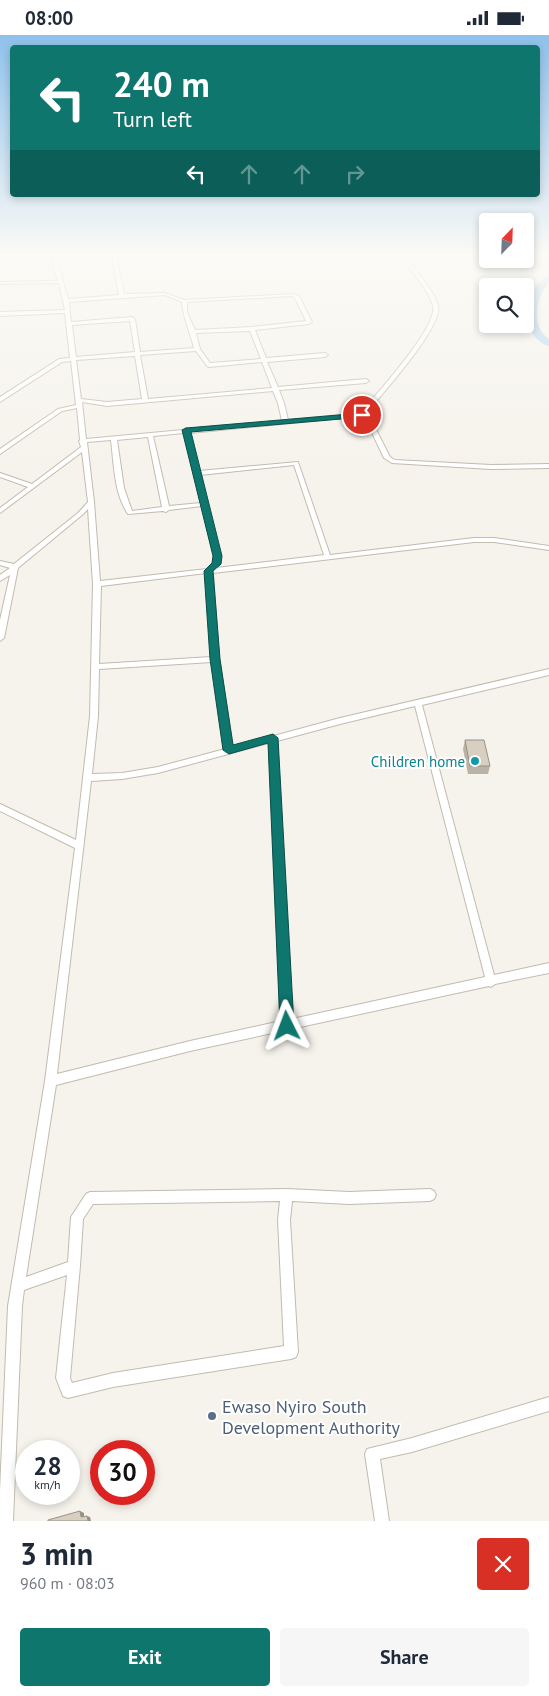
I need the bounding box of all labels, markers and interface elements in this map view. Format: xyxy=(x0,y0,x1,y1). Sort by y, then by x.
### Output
text: 08:00 xyxy=(25,6,73,30)
text: 240 m xyxy=(113,61,210,107)
icon: left xyxy=(30,65,95,130)
text: Turn left xyxy=(113,105,192,133)
icon: left xyxy=(182,160,210,188)
icon: ahead xyxy=(235,160,263,188)
icon: ahead xyxy=(288,160,316,188)
icon: right xyxy=(341,160,369,188)
north arrow xyxy=(479,213,534,267)
map controls xyxy=(479,213,534,333)
button: search xyxy=(479,278,534,333)
pin xyxy=(341,394,383,436)
icon: arrive xyxy=(348,401,376,429)
place label: Children home xyxy=(371,752,465,771)
marker: Children home xyxy=(469,755,481,767)
position arrow xyxy=(260,999,312,1051)
place label: Ewaso Nyiro South Development Authority xyxy=(222,1395,401,1439)
marker: Ewaso Nyiro South Development Authority xyxy=(206,1410,218,1422)
speed limit sign: 30 xyxy=(90,1440,155,1505)
text: 28 xyxy=(33,1450,62,1482)
text: km/h xyxy=(34,1477,61,1492)
text: 3 min xyxy=(20,1534,93,1573)
button: close xyxy=(477,1538,529,1590)
text: 960 m · 08:03 xyxy=(20,1573,115,1593)
button: Exit xyxy=(20,1628,270,1686)
button: Share xyxy=(280,1628,529,1686)

